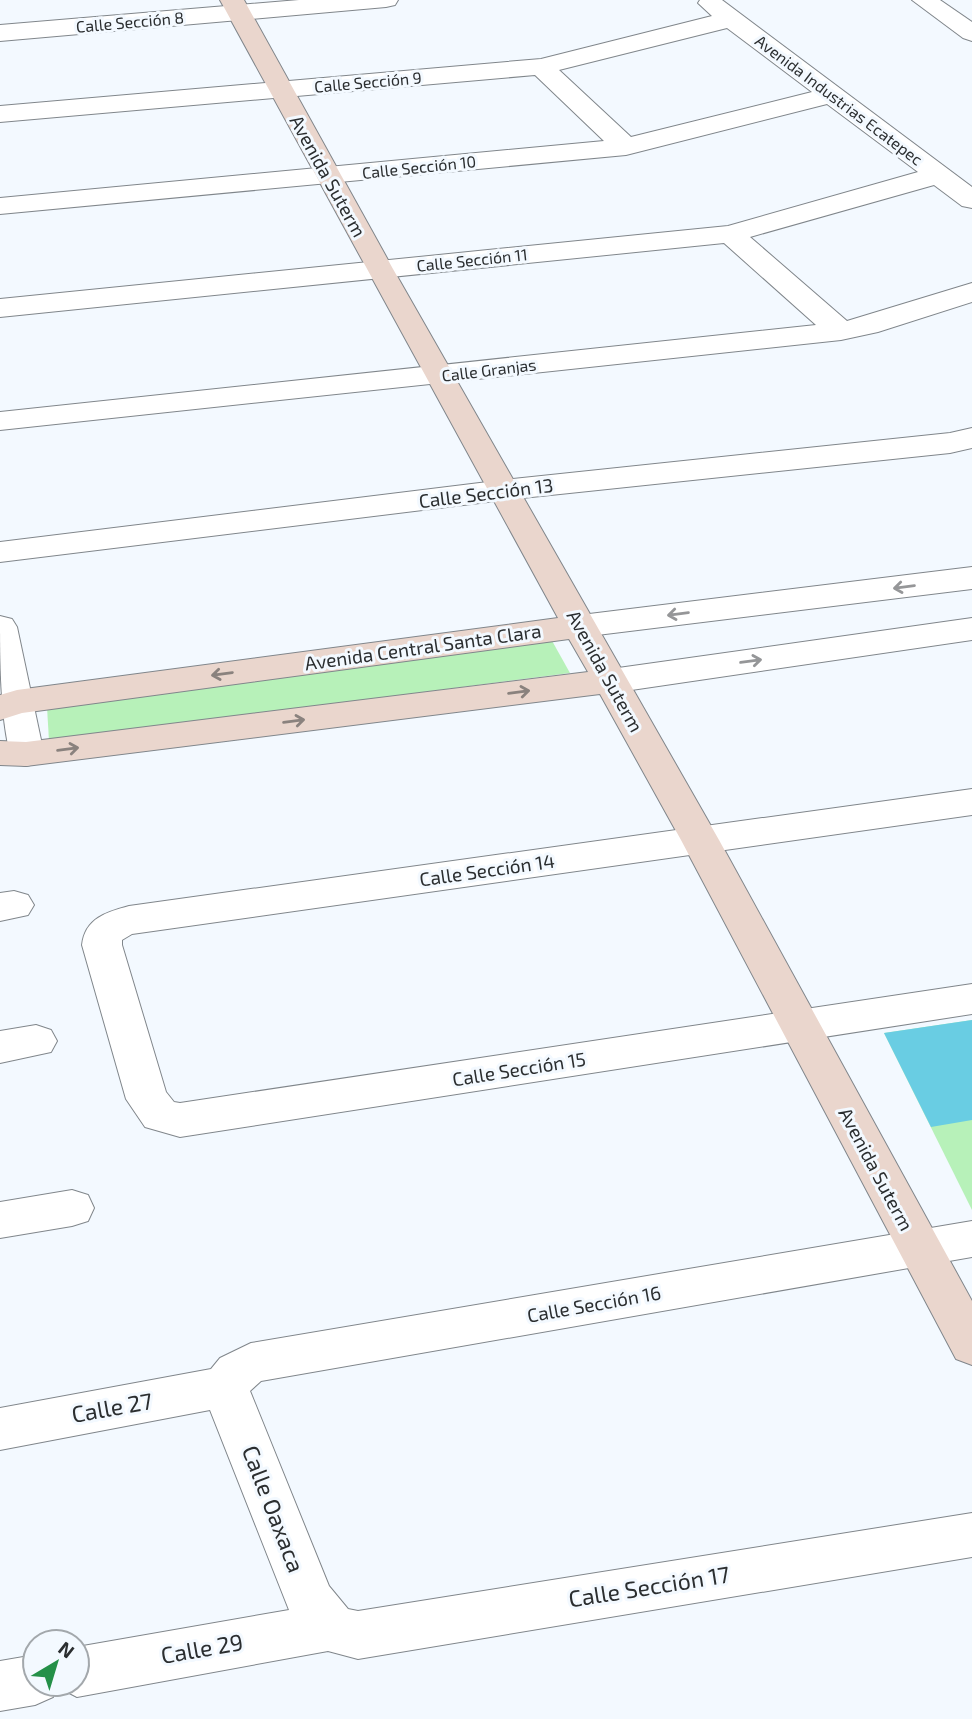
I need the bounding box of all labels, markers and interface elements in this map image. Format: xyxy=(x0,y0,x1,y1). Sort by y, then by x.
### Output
street label: Calle Sección 8 xyxy=(75,7,185,36)
street label: Avenida Industrias Ecatepec xyxy=(752,31,927,169)
street label: Calle Sección 9 xyxy=(313,67,422,96)
street label: Avenida Suterm xyxy=(285,111,371,241)
street label: Calle Sección 10 xyxy=(361,151,477,182)
street label: Calle Sección 11 xyxy=(416,244,528,275)
street label: Calle Granjas xyxy=(441,354,537,386)
street label: Calle Sección 13 xyxy=(417,473,554,512)
one-way arrow xyxy=(893,580,916,593)
street label: Avenida Suterm xyxy=(562,606,648,736)
one-way arrow xyxy=(668,608,690,621)
street label: Avenida Central Santa Clara xyxy=(303,619,543,675)
one-way arrow xyxy=(739,654,762,667)
one-way arrow xyxy=(211,668,234,681)
one-way arrow xyxy=(508,686,530,699)
one-way arrow xyxy=(282,714,305,727)
one-way arrow xyxy=(56,742,79,755)
street label: Calle Sección 14 xyxy=(418,849,556,890)
street label: Calle Sección 15 xyxy=(451,1047,587,1090)
street label: Avenida Suterm xyxy=(834,1103,919,1234)
street label: Calle Sección 16 xyxy=(525,1280,663,1327)
street label: Calle 27 xyxy=(69,1386,155,1428)
street label: Calle Oaxaca xyxy=(237,1441,311,1576)
street label: Calle Sección 17 xyxy=(566,1559,732,1613)
street label: Calle 29 xyxy=(159,1627,245,1669)
north arrow xyxy=(21,1628,91,1698)
text: N xyxy=(54,1636,79,1662)

